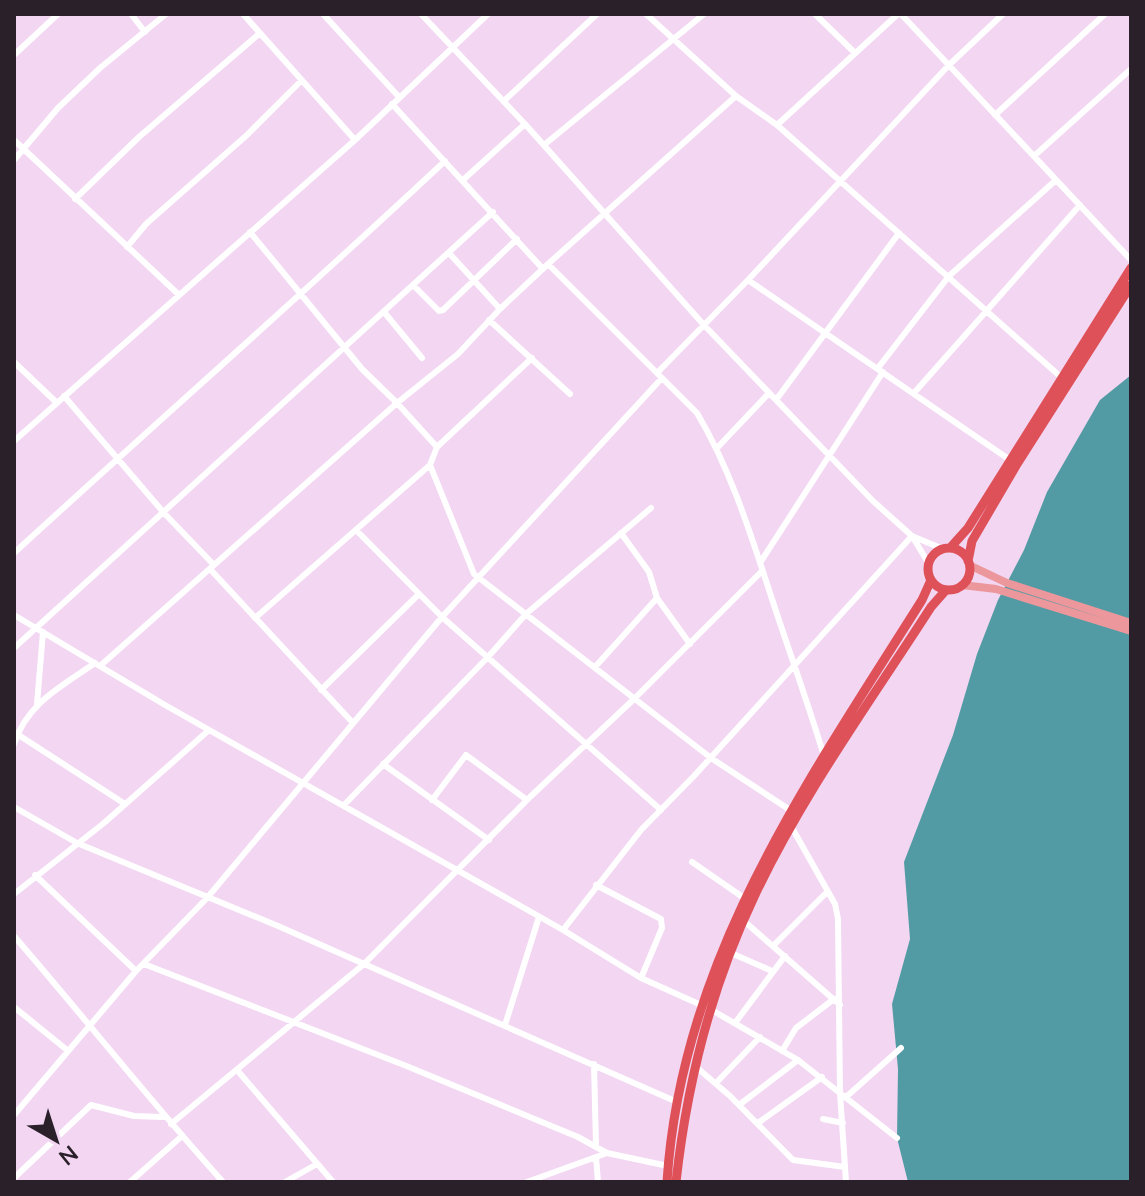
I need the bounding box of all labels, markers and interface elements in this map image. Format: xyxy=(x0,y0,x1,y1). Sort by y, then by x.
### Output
north arrow xyxy=(16,1100,96,1180)
text: N xyxy=(52,1138,84,1172)

